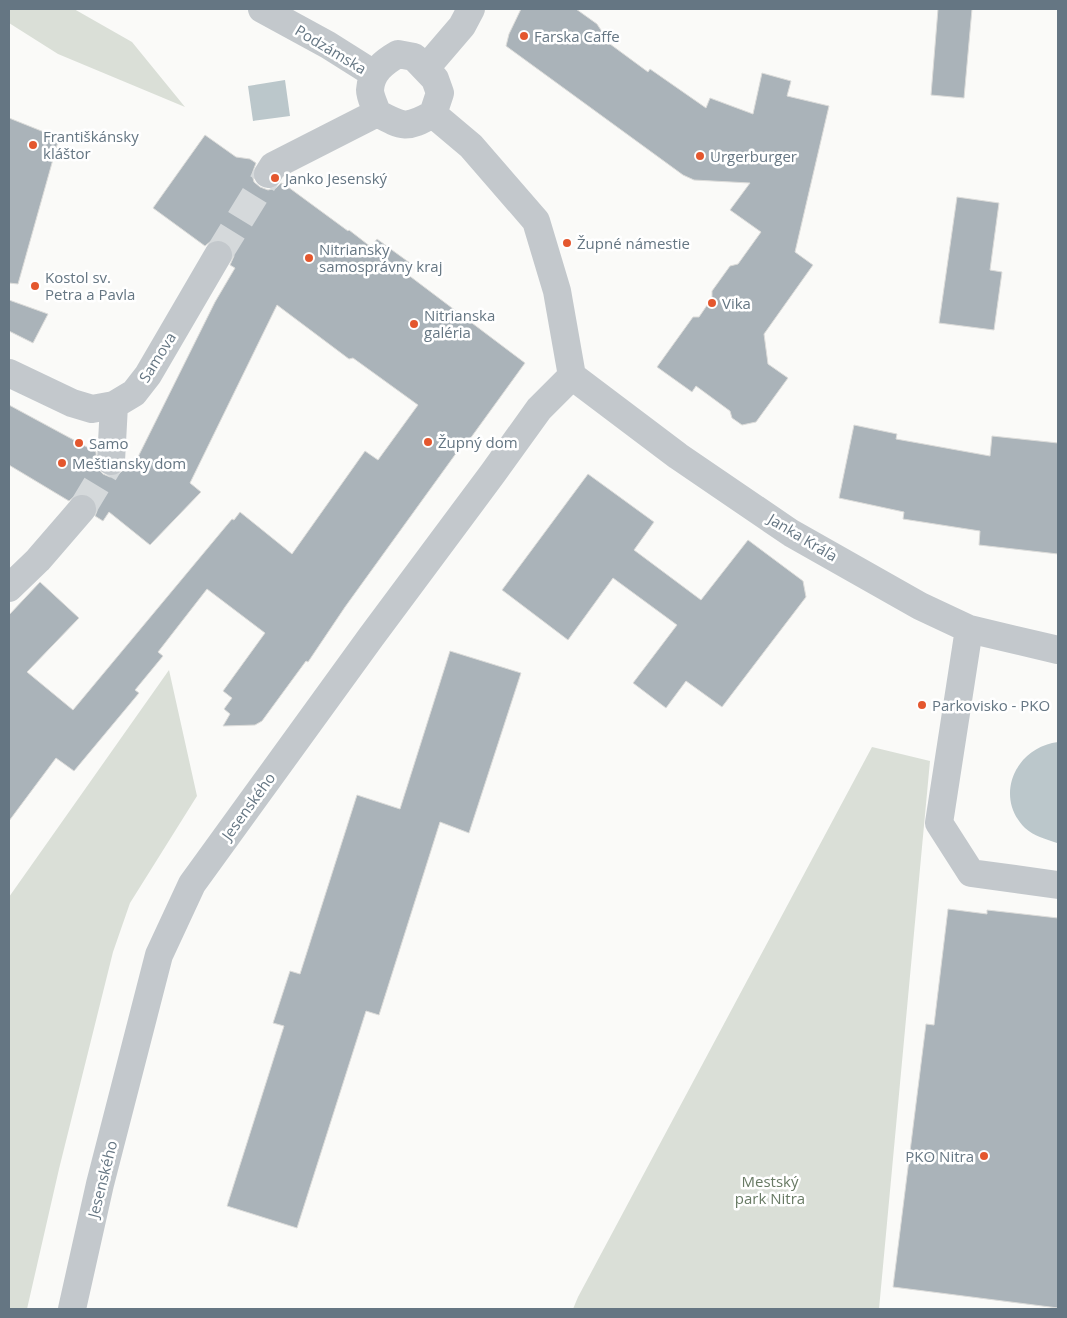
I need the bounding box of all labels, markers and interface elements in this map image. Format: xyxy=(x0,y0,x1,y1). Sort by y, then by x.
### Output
street label: Podzámska xyxy=(292,20,370,78)
place label: Farska Caffe xyxy=(534,26,620,46)
marker: Farska Caffe xyxy=(518,30,530,42)
place label: Františkánsky kláštor xyxy=(43,126,139,163)
marker: Františkánsky kláštor xyxy=(27,139,39,151)
place label: Urgerburger xyxy=(710,146,797,166)
marker: Urgerburger xyxy=(694,150,706,162)
place label: Janko Jesenský xyxy=(283,168,388,188)
marker: Janko Jesenský xyxy=(269,172,281,184)
place label: Župné námestie xyxy=(577,233,690,253)
marker: Župné námestie xyxy=(561,237,573,249)
place label: Nitriansky samosprávny kraj xyxy=(319,239,442,276)
marker: Nitriansky samosprávny kraj xyxy=(303,252,315,264)
place label: Kostol sv. Petra a Pavla xyxy=(45,267,135,304)
marker: Kostol sv. Petra a Pavla xyxy=(29,280,41,292)
place label: Vika xyxy=(722,293,751,313)
marker: Vika xyxy=(706,297,718,309)
place label: Nitrianska galéria xyxy=(424,305,495,342)
marker: Nitrianska galéria xyxy=(408,318,420,330)
street label: Samova xyxy=(134,328,180,386)
place label: Župný dom xyxy=(438,432,518,452)
place label: Samo xyxy=(89,433,128,453)
marker: Župný dom xyxy=(422,436,434,448)
marker: Samo xyxy=(73,437,85,449)
place label: Meštiansky dom xyxy=(72,453,186,473)
marker: Meštiansky dom xyxy=(56,457,68,469)
street label: Janka Kráľa xyxy=(763,507,841,566)
place label: Parkovisko - PKO xyxy=(932,695,1050,715)
marker: Parkovisko - PKO xyxy=(916,699,928,711)
street label: Jesenského xyxy=(216,768,279,845)
street label: Jesenského xyxy=(82,1138,121,1222)
place label: PKO Nitra xyxy=(905,1146,974,1166)
marker: PKO Nitra xyxy=(978,1150,990,1162)
park label: Mestský park Nitra xyxy=(735,1171,805,1208)

